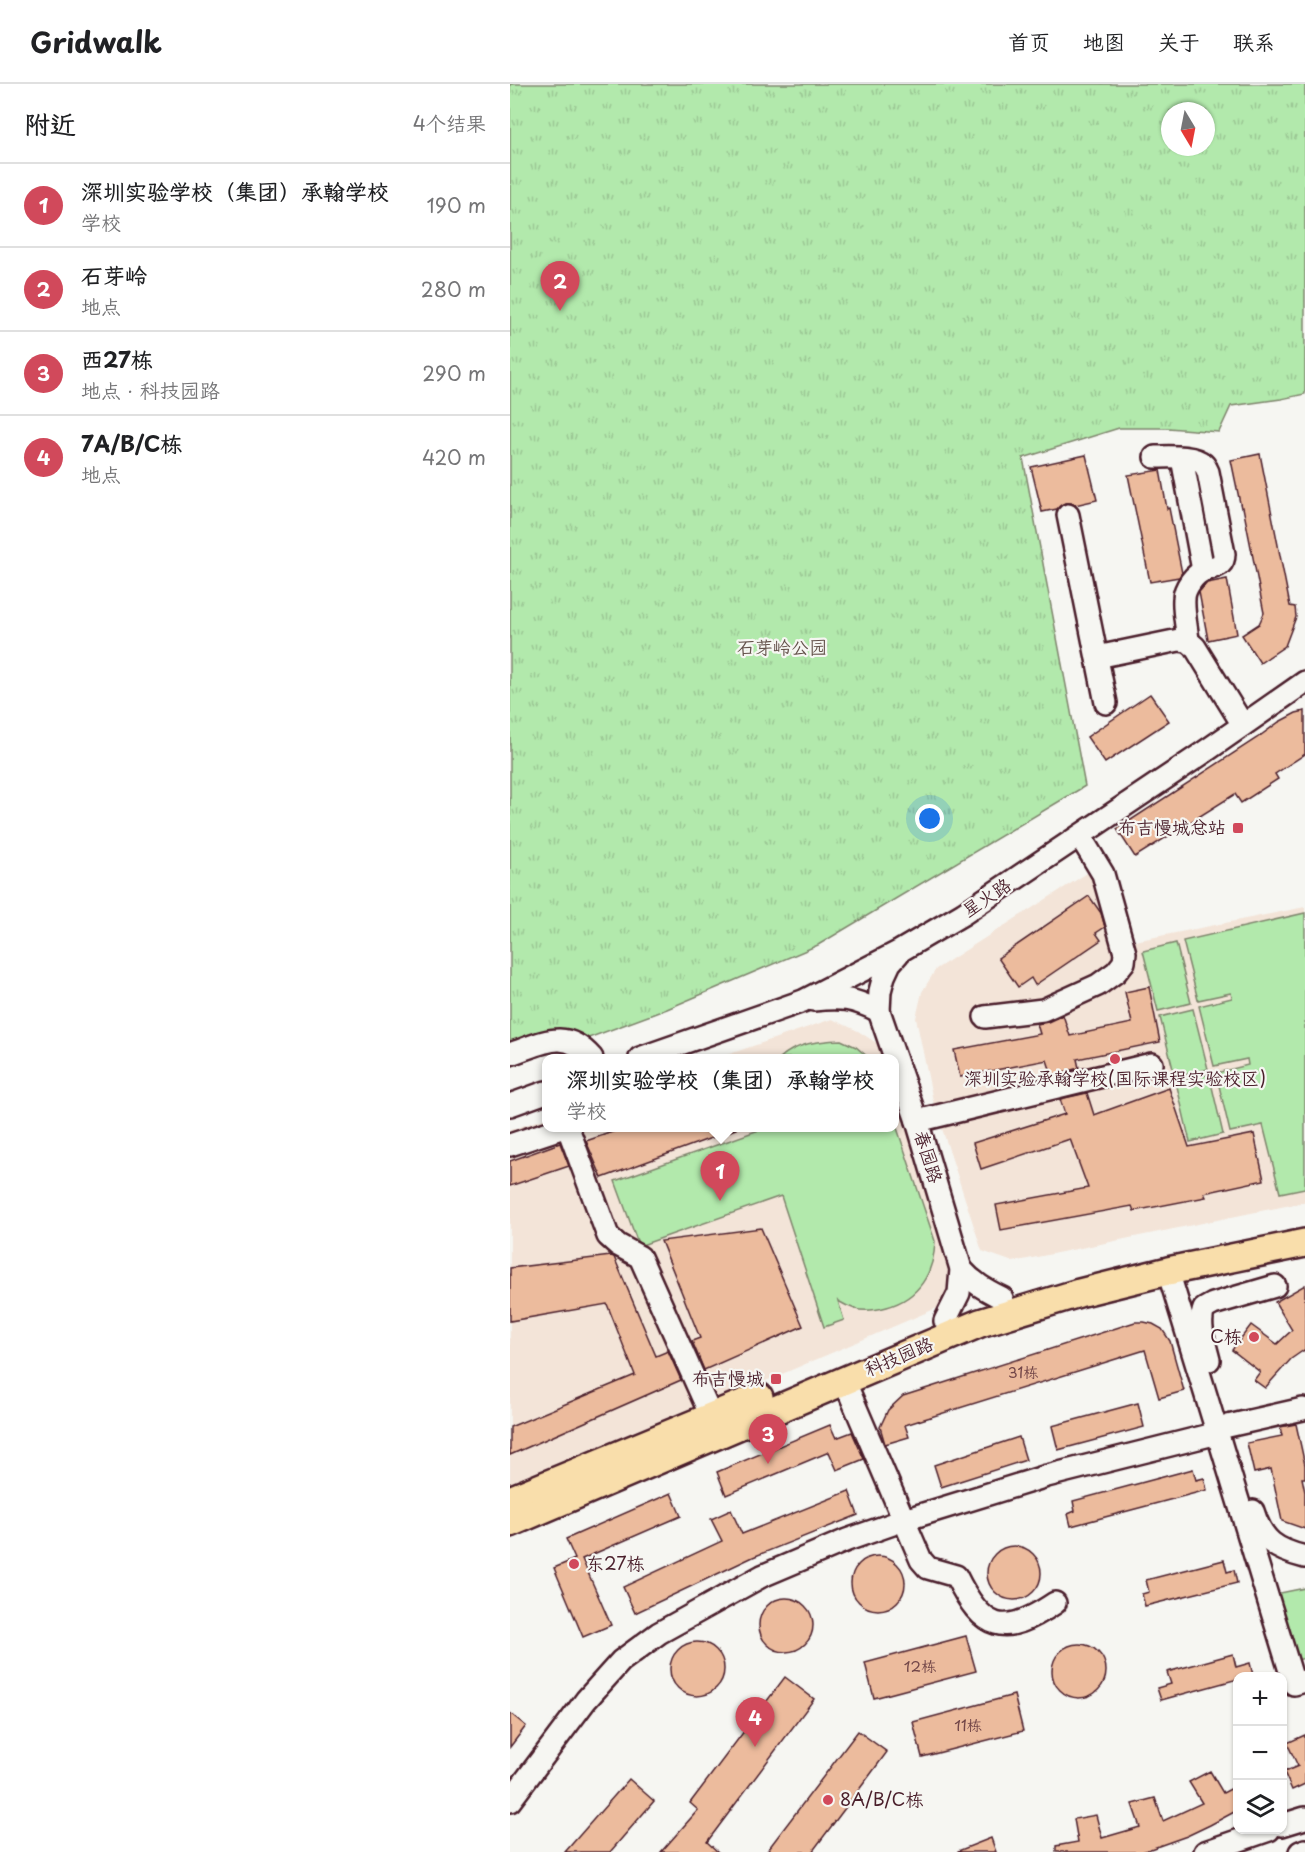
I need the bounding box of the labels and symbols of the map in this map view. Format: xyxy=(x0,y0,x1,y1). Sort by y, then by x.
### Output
north arrow xyxy=(1161,102,1215,156)
pin: 2 xyxy=(541,262,580,311)
park label: 石芽岭公园 xyxy=(737,633,827,660)
your location xyxy=(915,804,944,833)
place label: 布吉慢城总站 xyxy=(1118,813,1226,840)
marker: 布吉慢城总站 xyxy=(1231,821,1245,835)
street label: 星火路 xyxy=(956,870,1016,923)
marker: 深圳实验承翰学校(国际课程实验校区) xyxy=(1108,1052,1122,1066)
place label: 深圳实验承翰学校(国际课程实验校区) xyxy=(964,1064,1266,1091)
street label: 春园路 xyxy=(909,1127,950,1186)
pin: 1 xyxy=(700,1152,740,1201)
place label: C栋 xyxy=(1210,1322,1242,1349)
street label: 科技园路 xyxy=(860,1329,937,1382)
marker: C栋 xyxy=(1247,1330,1261,1344)
house number: 31栋 xyxy=(1008,1360,1038,1383)
place label: 布吉慢城 xyxy=(692,1364,764,1391)
marker: 布吉慢城 xyxy=(769,1372,783,1386)
pin: 3 xyxy=(748,1414,788,1464)
place label: 东27栋 xyxy=(586,1549,644,1576)
marker: 东27栋 xyxy=(567,1557,581,1571)
house number: 12栋 xyxy=(904,1654,936,1677)
pin: 4 xyxy=(736,1698,774,1747)
house number: 11栋 xyxy=(954,1713,982,1736)
place label: 8A/B/C栋 xyxy=(840,1785,923,1812)
marker: 8A/B/C栋 xyxy=(821,1793,835,1807)

